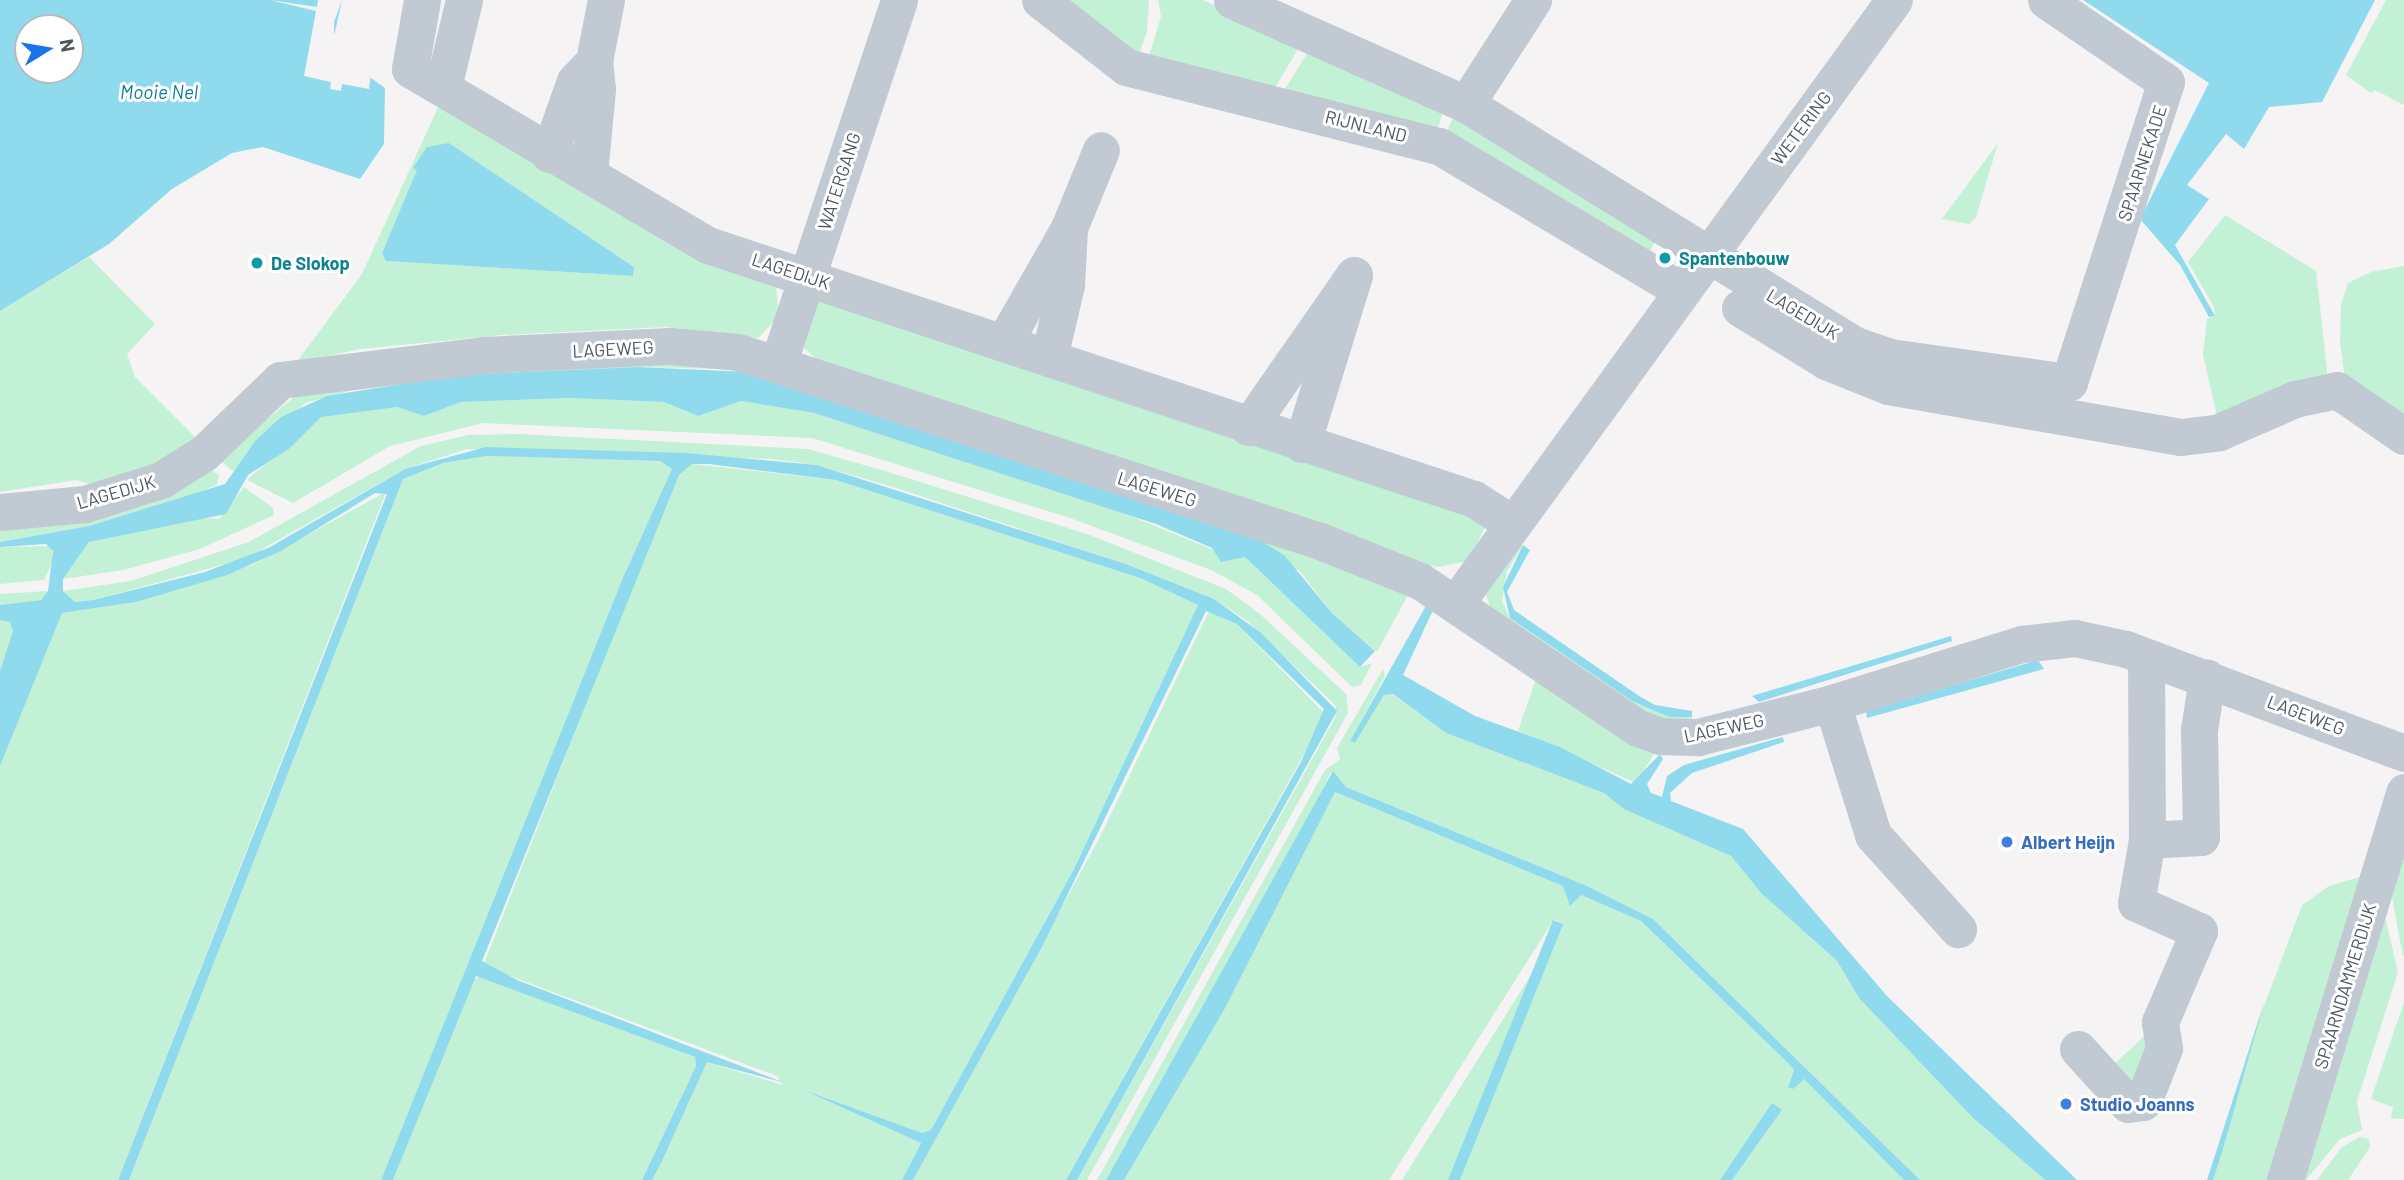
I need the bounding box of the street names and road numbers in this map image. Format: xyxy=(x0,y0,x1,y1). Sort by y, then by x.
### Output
street label: WETERING xyxy=(1766,87,1836,169)
street label: SPAARNEKADE xyxy=(2113,102,2171,224)
street label: RIJNLAND xyxy=(1323,105,1409,147)
street label: WATERGANG xyxy=(813,130,865,232)
street label: LAGEDIJK xyxy=(749,248,833,294)
street label: LAGEDIJK xyxy=(1763,284,1843,344)
street label: LAGEWEG xyxy=(572,336,654,362)
street label: LAGEWEG xyxy=(1115,467,1199,511)
street label: LAGEDIJK xyxy=(74,470,158,514)
street label: LAGEWEG xyxy=(2264,690,2348,740)
street label: LAGEWEG xyxy=(1682,709,1766,747)
street label: SPAARNDAMMERDIJK xyxy=(2310,901,2380,1071)

